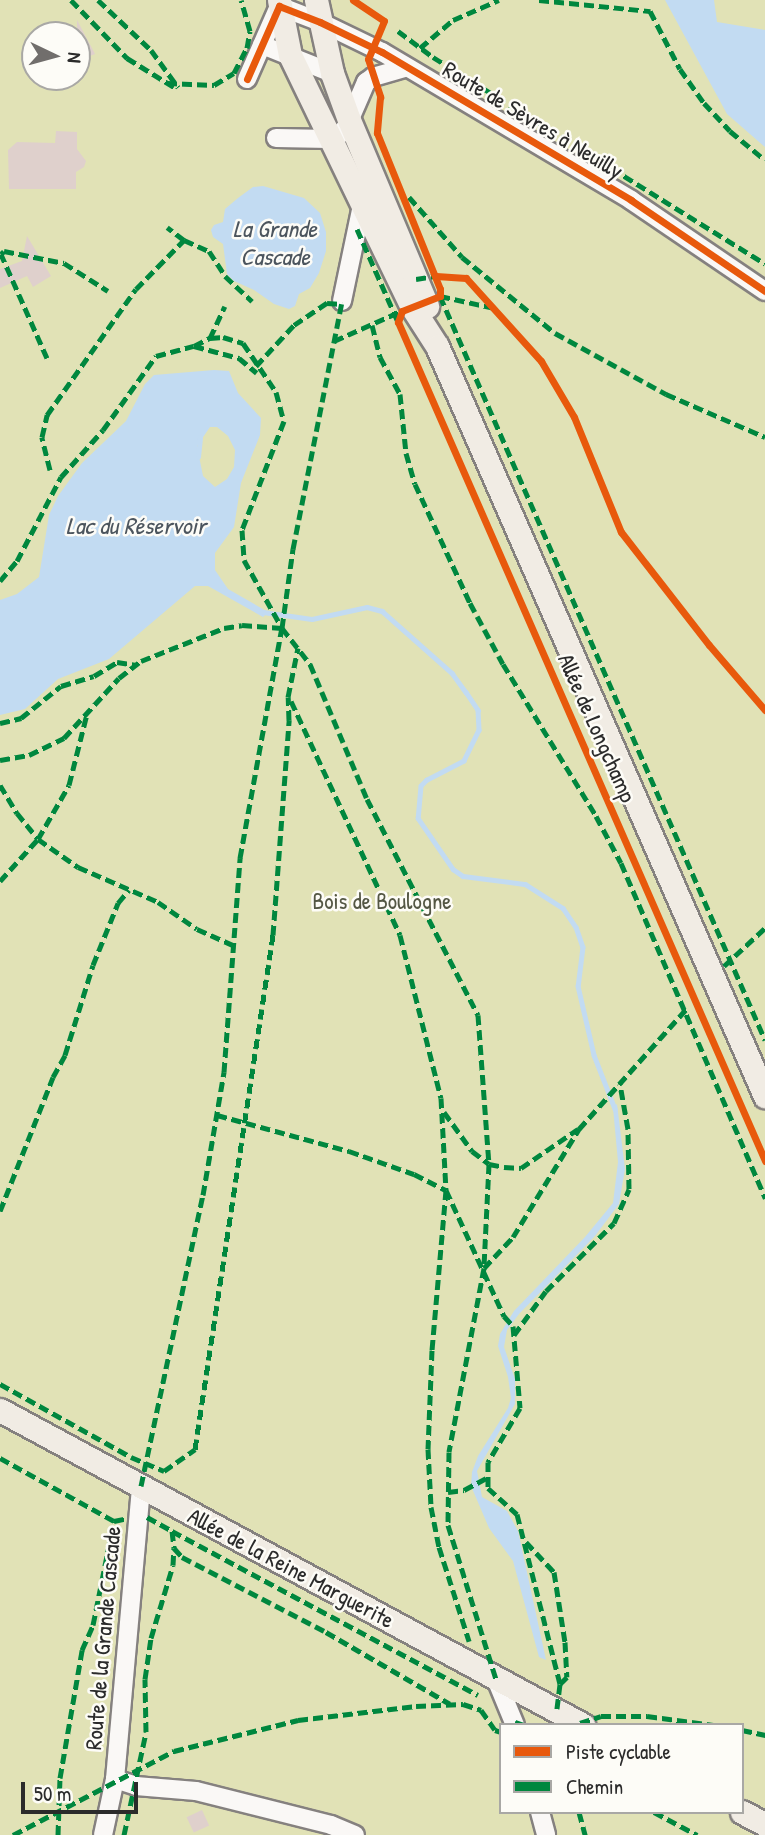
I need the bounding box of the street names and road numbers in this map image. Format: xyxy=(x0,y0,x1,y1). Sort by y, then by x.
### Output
street label: Route de Sèvres à Neuilly xyxy=(438,55,628,185)
street label: Allée de Longchamp xyxy=(552,649,642,807)
street label: Allée de la Reine Marguerite xyxy=(183,1502,399,1634)
street label: Route de la Grande Cascade xyxy=(79,1525,127,1751)

